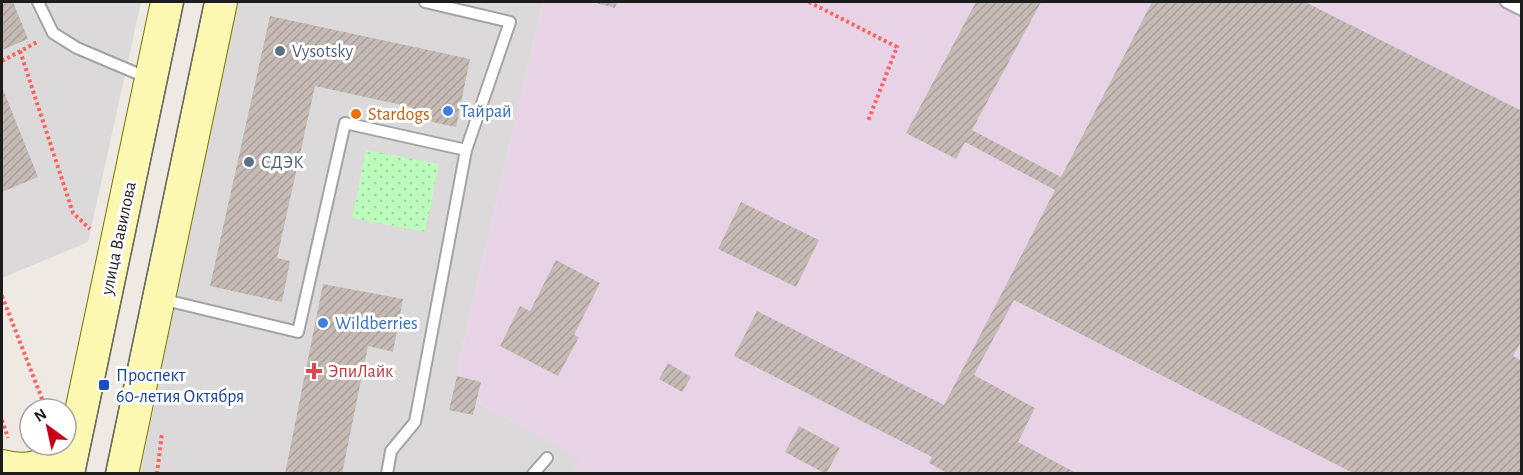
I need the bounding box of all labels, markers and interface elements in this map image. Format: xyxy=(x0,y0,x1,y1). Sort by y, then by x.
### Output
place label: Vysotsky xyxy=(292,43,354,61)
marker: Vysotsky xyxy=(273,44,287,58)
place label: Тайрай xyxy=(460,103,512,121)
marker: Тайрай xyxy=(441,104,455,118)
place label: Stardogs xyxy=(368,106,430,124)
marker: Stardogs xyxy=(349,107,363,121)
place label: СДЭК xyxy=(261,154,304,172)
marker: СДЭК xyxy=(242,155,256,169)
street label: улица Вавилова xyxy=(98,180,140,297)
place label: Wildberries xyxy=(335,315,418,333)
marker: Wildberries xyxy=(316,316,330,330)
marker: ЭпиЛайк xyxy=(305,362,323,380)
place label: ЭпиЛайк xyxy=(328,363,394,381)
place label: Проспект 60-летия Октября xyxy=(116,367,244,406)
marker: Проспект 60-летия Октября xyxy=(97,378,111,392)
north arrow xyxy=(18,397,78,457)
text: N xyxy=(31,406,49,425)

